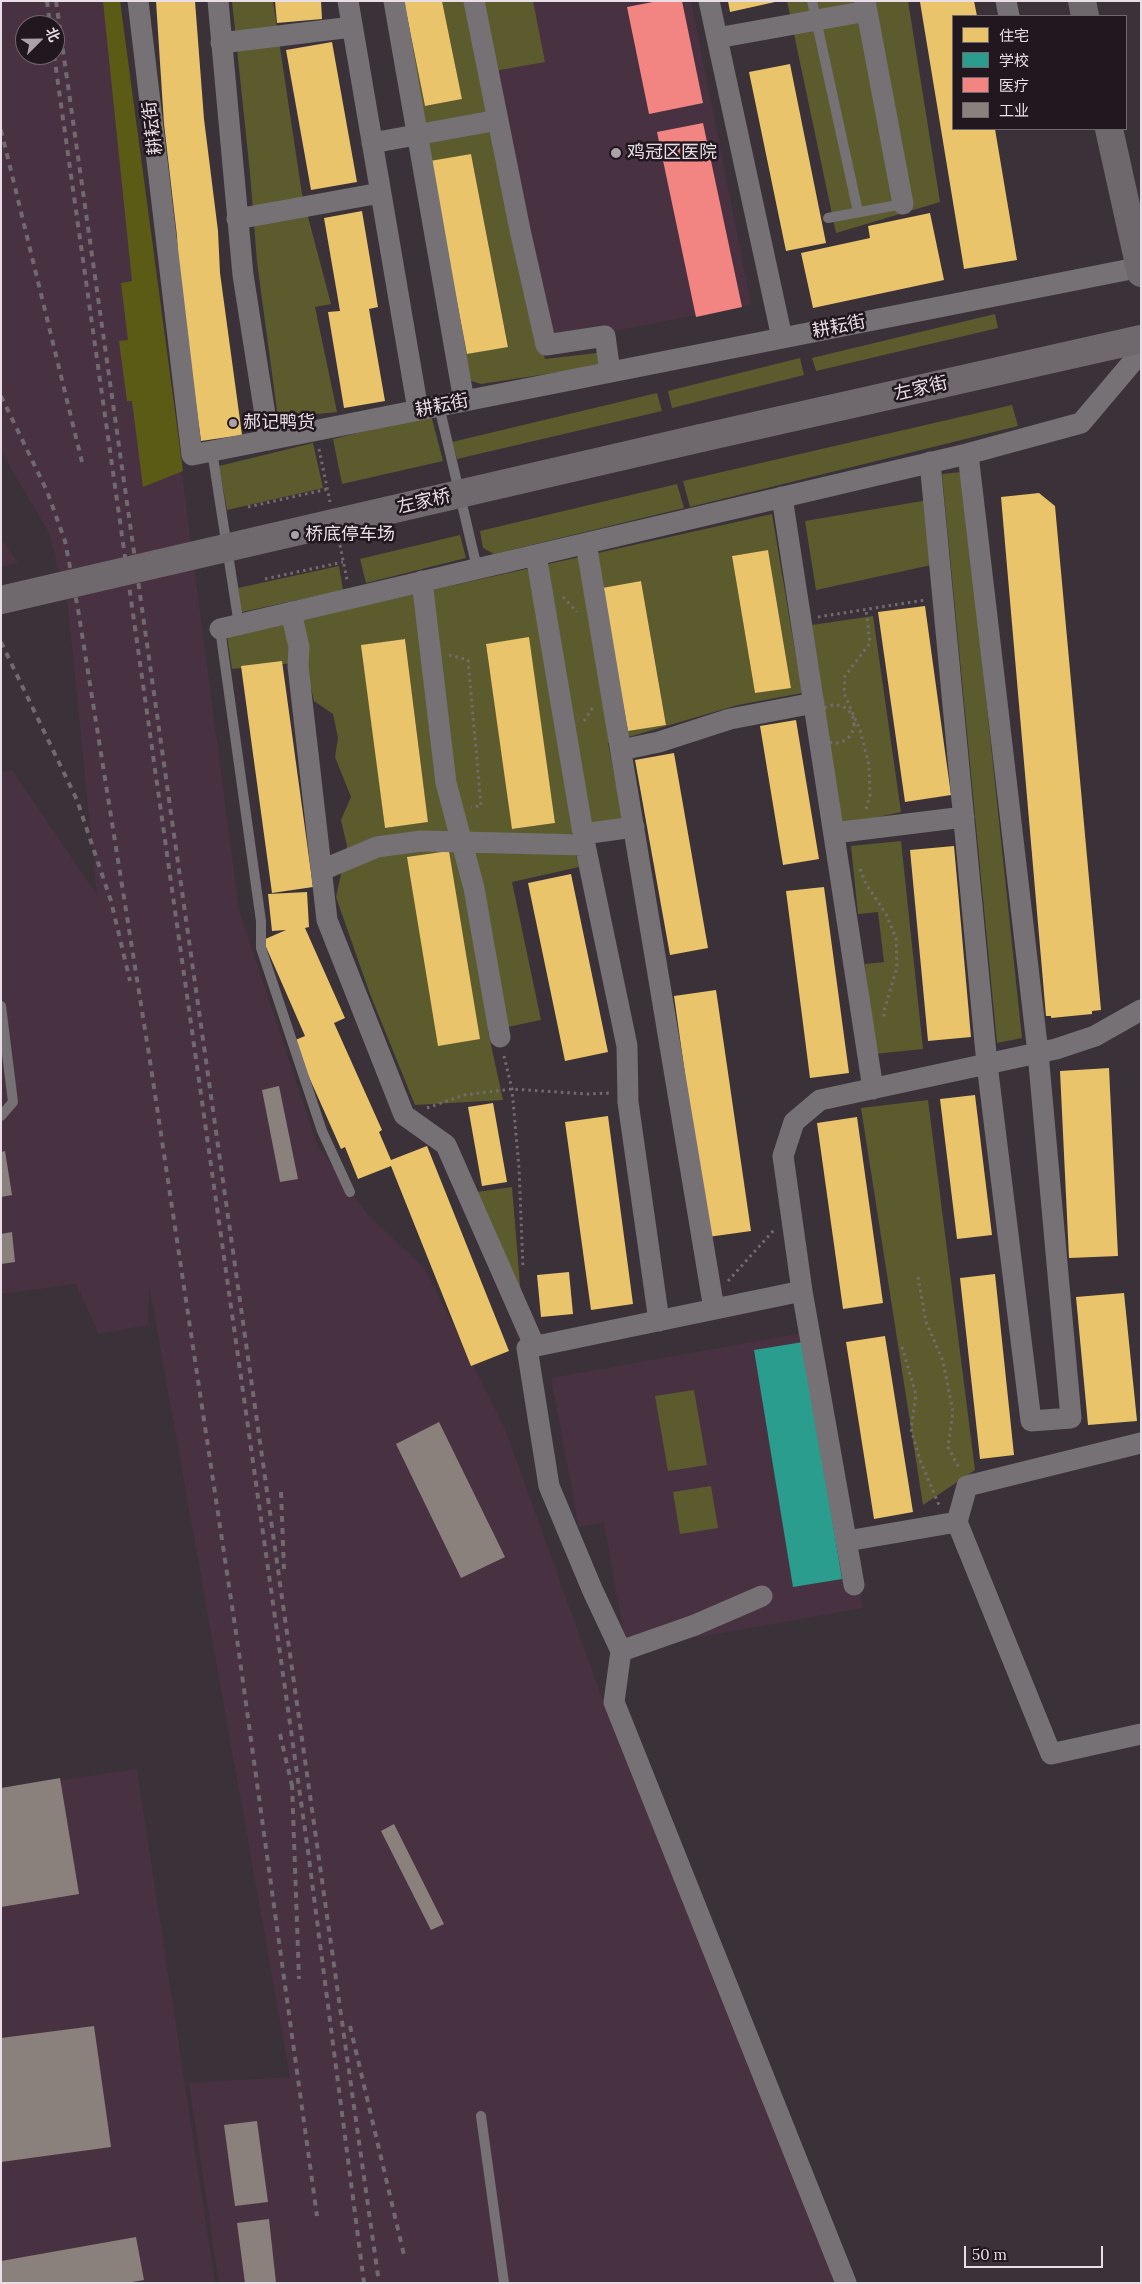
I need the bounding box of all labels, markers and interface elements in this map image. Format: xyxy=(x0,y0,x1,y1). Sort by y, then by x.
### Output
north arrow xyxy=(15,15,65,65)
legend xyxy=(952,15,1127,130)
text: 北 xyxy=(42,25,64,44)
text: 住宅 xyxy=(999,26,1029,45)
text: 学校 xyxy=(999,51,1029,70)
text: 医疗 xyxy=(999,76,1029,95)
street label: 耕耘街 xyxy=(139,100,167,156)
text: 工业 xyxy=(999,101,1029,120)
place label: 鸡冠区医院 xyxy=(627,142,717,164)
marker: 鸡冠区医院 xyxy=(609,146,623,160)
street label: 耕耘街 xyxy=(810,311,868,343)
street label: 左家街 xyxy=(892,372,950,406)
street label: 耕耘街 xyxy=(413,390,471,422)
place label: 郝记鸭货 xyxy=(243,412,315,434)
marker: 郝记鸭货 xyxy=(227,417,239,429)
street label: 左家桥 xyxy=(395,485,453,519)
place label: 桥底停车场 xyxy=(305,524,395,546)
marker: 桥底停车场 xyxy=(289,529,301,541)
scale bar xyxy=(967,2236,1106,2268)
text: 50 m xyxy=(972,2245,1007,2264)

